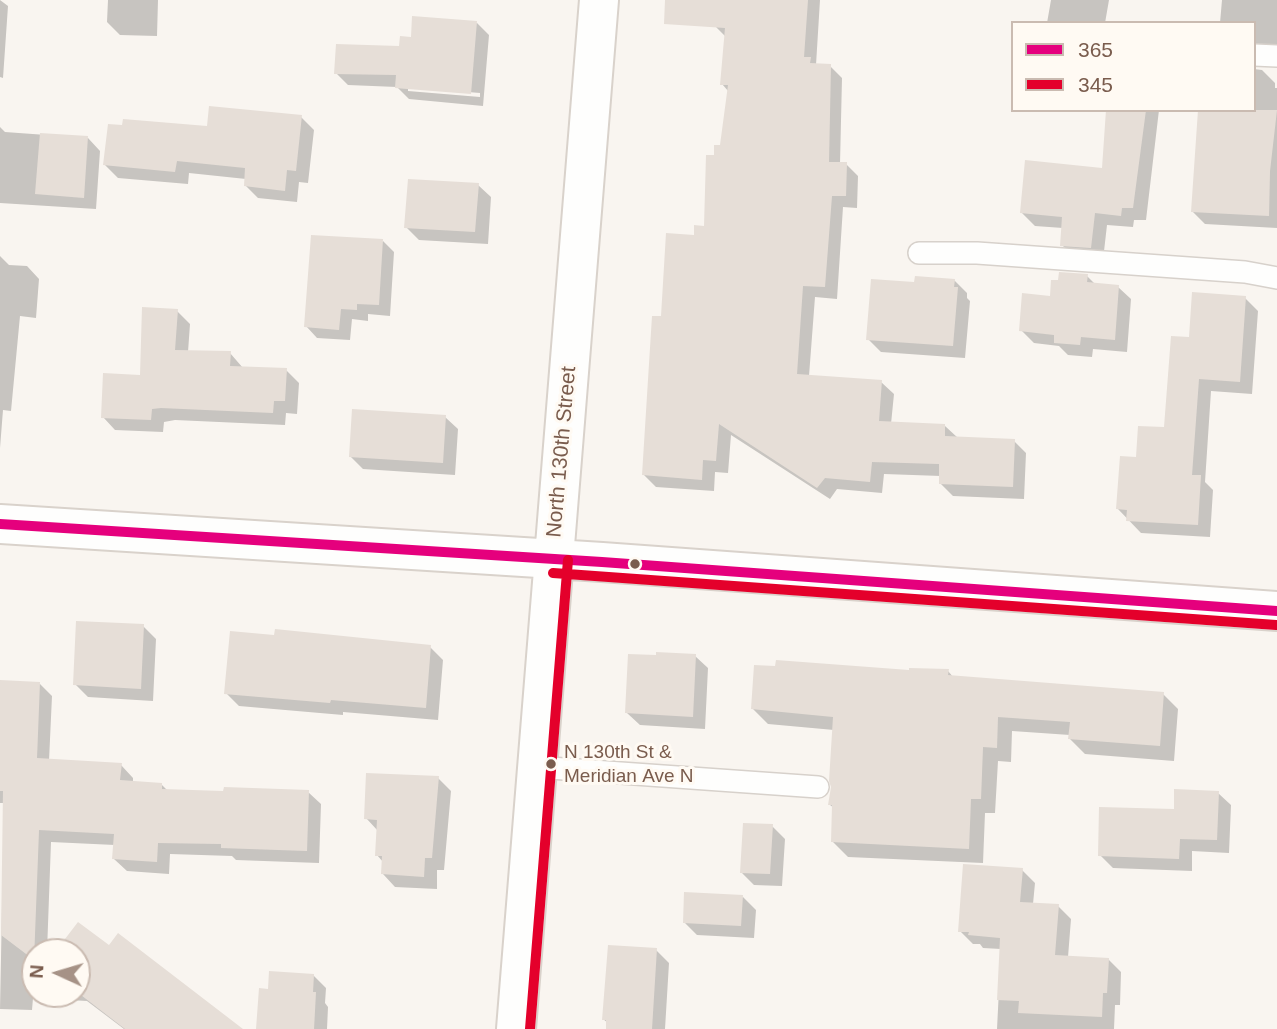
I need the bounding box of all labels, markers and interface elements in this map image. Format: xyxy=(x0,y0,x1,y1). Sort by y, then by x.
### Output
legend xyxy=(1011,21,1256,112)
text: 365 xyxy=(1078,38,1113,61)
text: 345 xyxy=(1078,73,1113,96)
street label: North 130th Street xyxy=(542,365,582,539)
unlabelled marker xyxy=(628,557,642,571)
place label: N 130th St & Meridian Ave N xyxy=(564,742,694,786)
marker: N 130th St & Meridian Ave N xyxy=(544,757,558,771)
north arrow xyxy=(21,938,91,1008)
text: N xyxy=(26,964,48,979)

